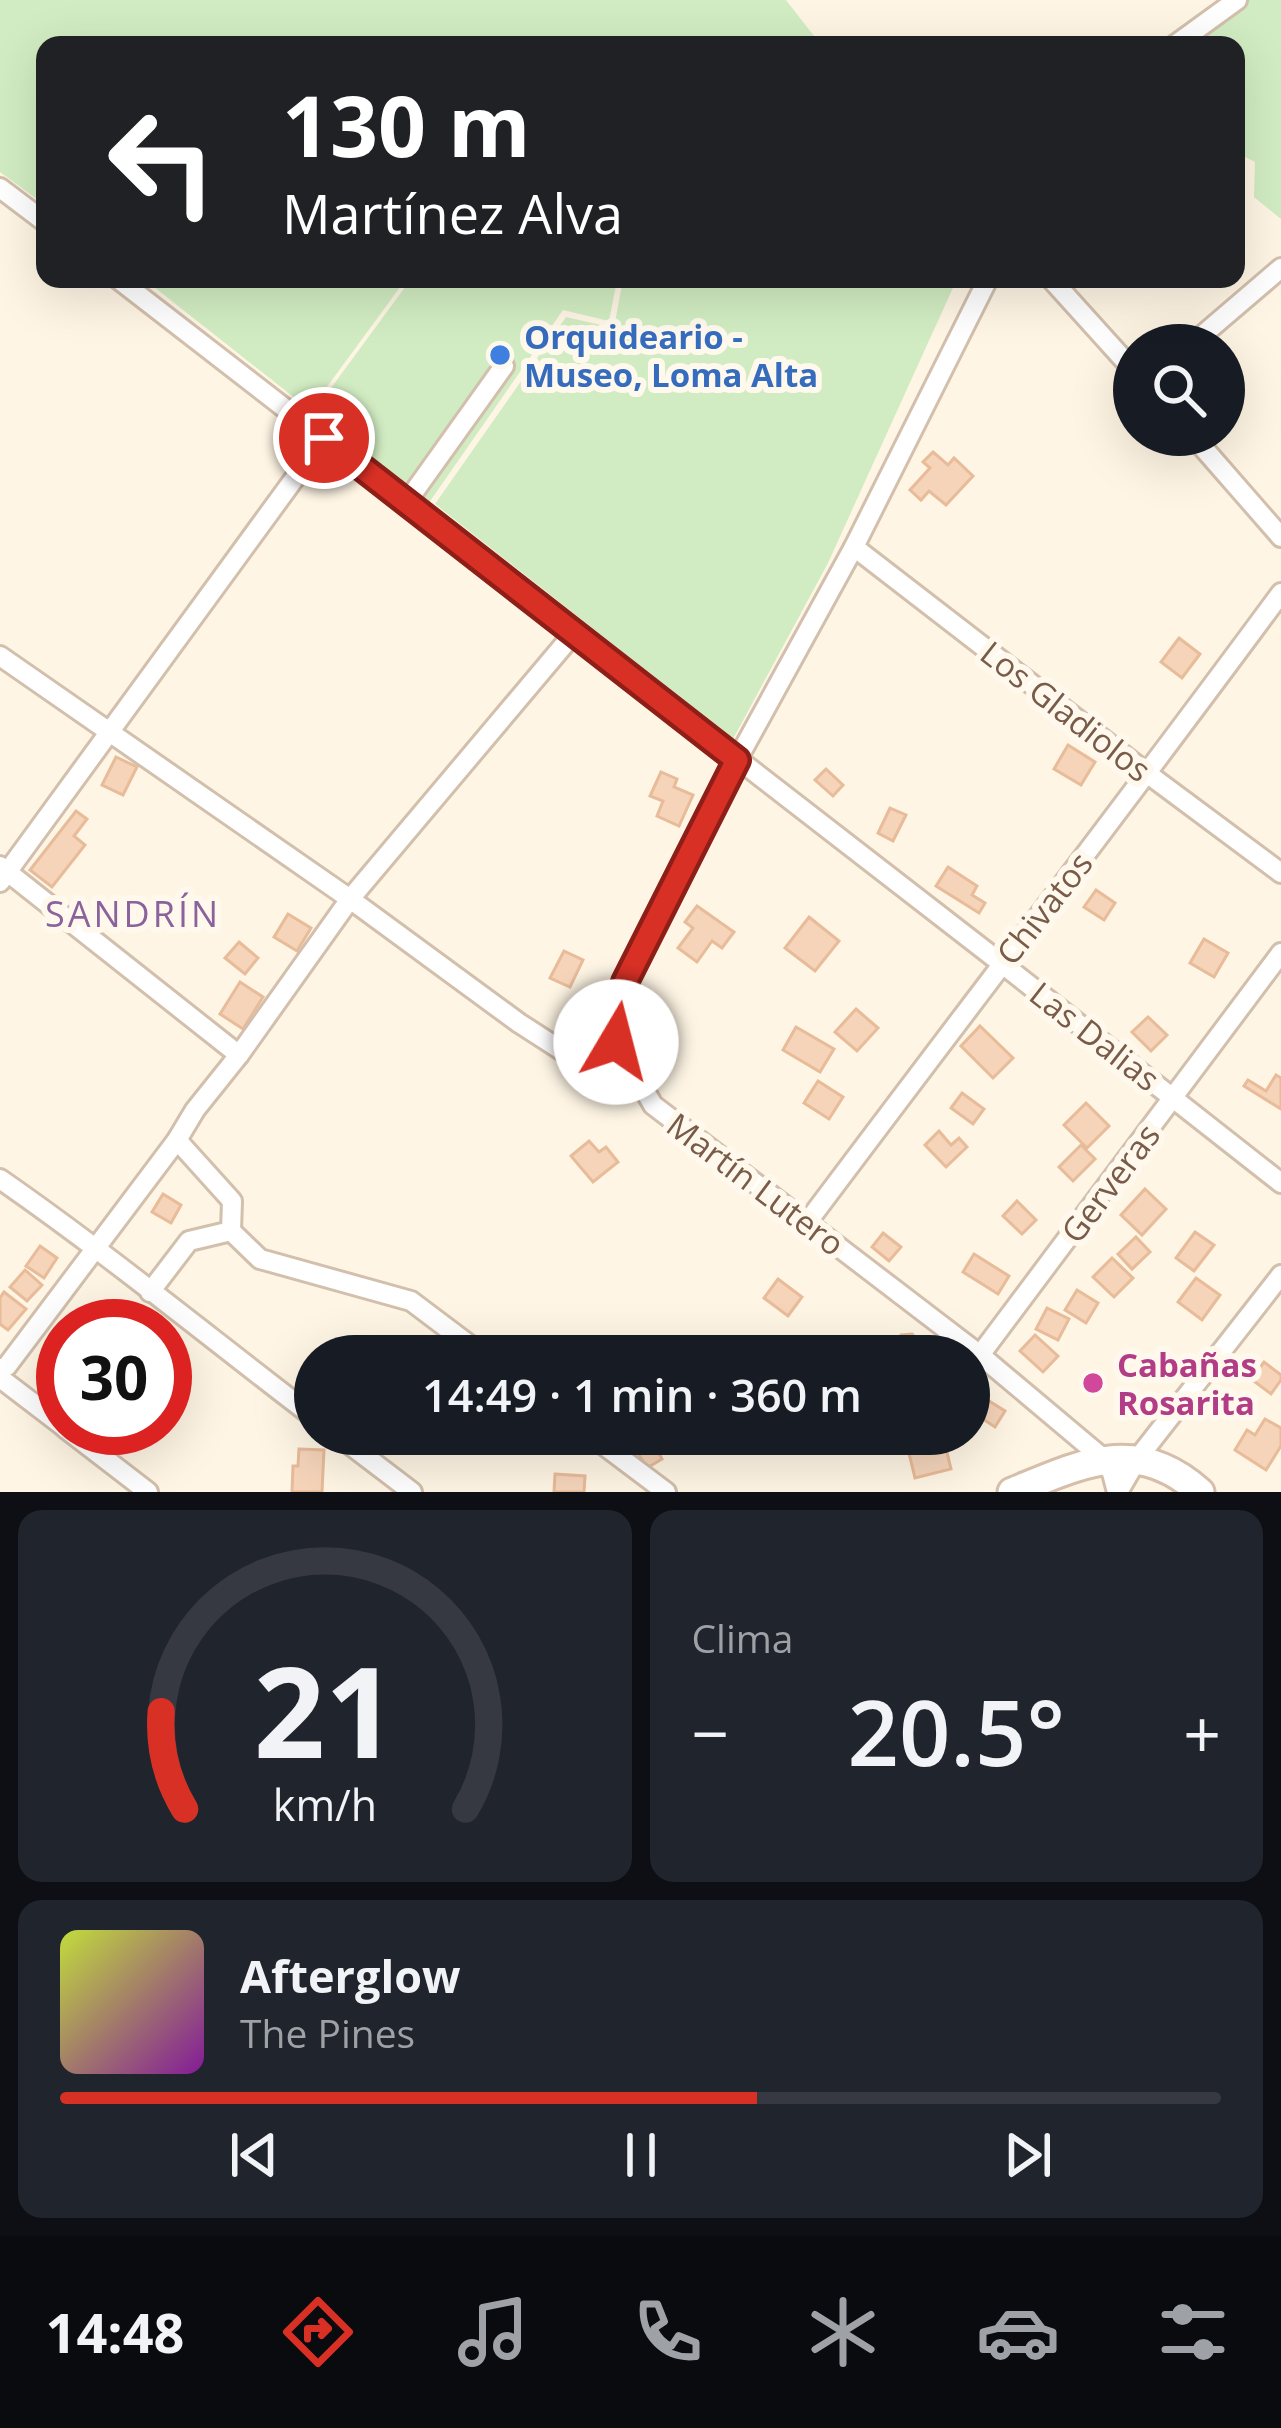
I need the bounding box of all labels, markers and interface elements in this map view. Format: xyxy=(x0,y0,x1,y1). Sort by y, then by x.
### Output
text: 130 m xyxy=(282,67,530,182)
icon: left xyxy=(84,84,240,240)
text: Martínez Alva xyxy=(282,176,623,250)
place label: Orquideario - Museo, Loma Alta xyxy=(524,314,818,397)
map controls xyxy=(1113,324,1245,456)
button: search xyxy=(1113,324,1245,456)
marker: Orquideario - Museo, Loma Alta xyxy=(487,342,513,368)
pin xyxy=(273,387,375,489)
icon: arrive xyxy=(291,405,357,471)
street label: Los Gladiolos xyxy=(972,630,1160,792)
street label: Chivatos xyxy=(986,842,1102,974)
district label: SANDRÍN xyxy=(45,889,221,938)
street label: Las Dalias xyxy=(1021,971,1169,1101)
position arrow xyxy=(553,979,679,1105)
street label: Martín Lutero xyxy=(658,1102,854,1266)
street label: Gerveras xyxy=(1050,1114,1170,1252)
speed limit sign: 30 xyxy=(36,1299,192,1455)
place label: Cabañas Rosarita xyxy=(1117,1342,1257,1425)
text: 14:49 · 1 min · 360 m xyxy=(422,1364,862,1425)
marker: Cabañas Rosarita xyxy=(1080,1370,1106,1396)
text: Clima xyxy=(692,1611,794,1664)
text: 21 xyxy=(253,1625,396,1795)
text: 20.5° xyxy=(847,1670,1065,1792)
text: − xyxy=(692,1687,729,1777)
text: + xyxy=(1183,1687,1221,1777)
text: km/h xyxy=(273,1775,377,1834)
text: Afterglow xyxy=(240,1945,461,2006)
text: The Pines xyxy=(240,2006,415,2059)
icon: previous xyxy=(221,2122,287,2188)
icon: pause xyxy=(608,2122,674,2188)
icon: next xyxy=(995,2122,1061,2188)
icon: directions xyxy=(276,2290,360,2374)
icon: music xyxy=(451,2290,535,2374)
icon: phone xyxy=(626,2290,710,2374)
icon: climate xyxy=(801,2290,885,2374)
icon: car xyxy=(976,2290,1060,2374)
icon: filters xyxy=(1151,2290,1235,2374)
text: 14:48 xyxy=(46,2295,184,2369)

